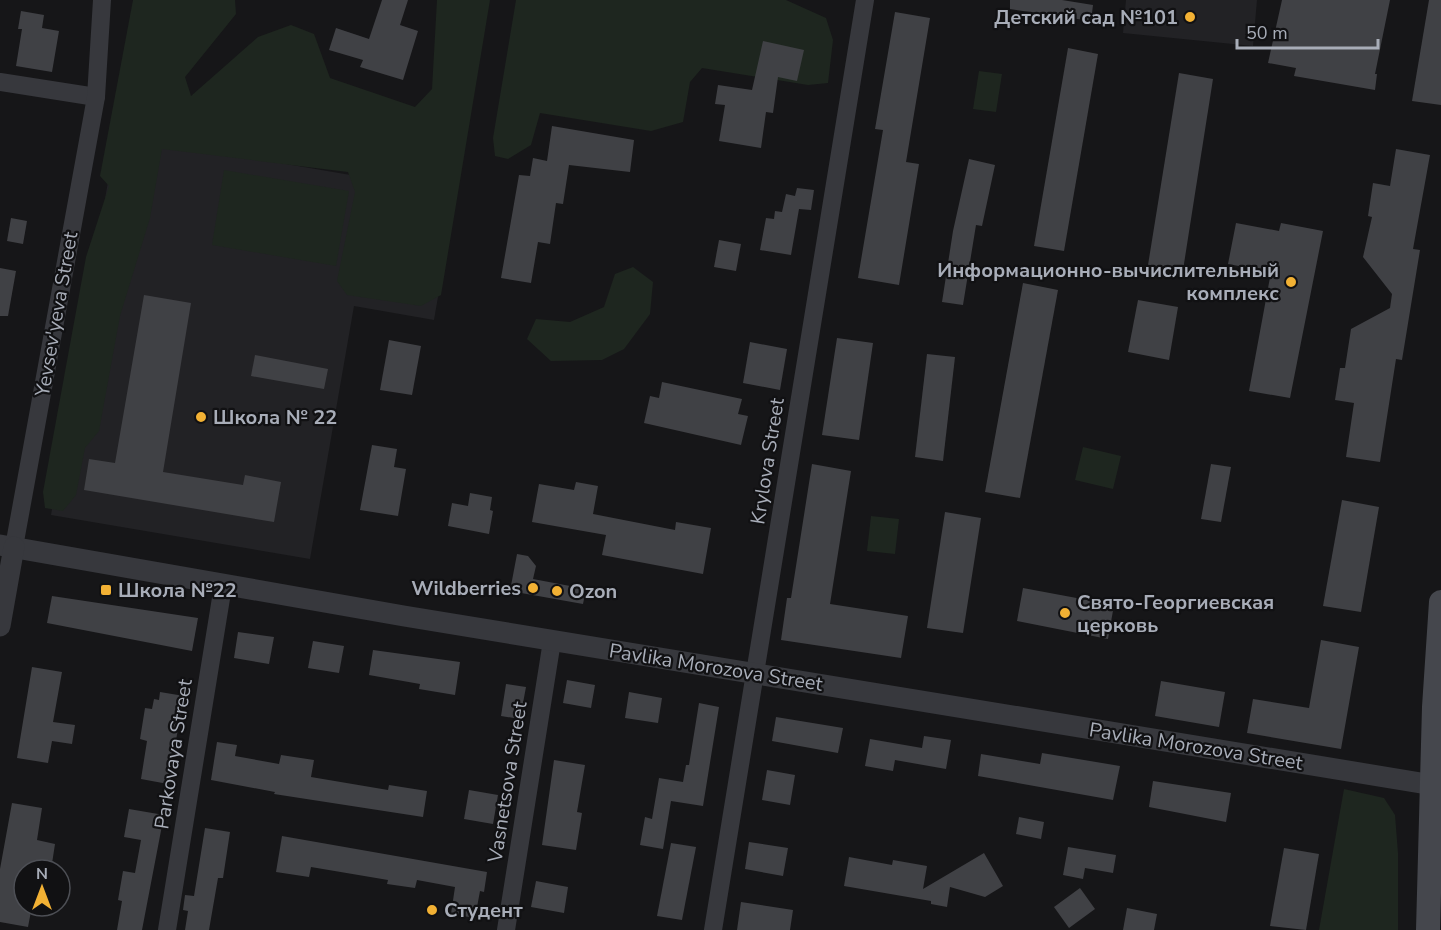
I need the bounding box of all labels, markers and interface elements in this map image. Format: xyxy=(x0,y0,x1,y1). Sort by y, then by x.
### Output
place label: Детский сад №101 xyxy=(994,4,1178,31)
marker: Детский сад №101 xyxy=(1183,10,1197,24)
scale bar xyxy=(1237,12,1378,50)
text: 50 m xyxy=(1246,21,1288,45)
street label: Yevsev'yeva Street xyxy=(29,229,84,400)
place label: Информационно-вычислительный комплекс xyxy=(937,257,1279,307)
marker: Информационно-вычислительный комплекс xyxy=(1284,275,1298,289)
street label: Krylova Street xyxy=(744,395,791,526)
place label: Школа № 22 xyxy=(213,404,337,431)
marker: Школа № 22 xyxy=(194,410,208,424)
place label: Wildberries xyxy=(411,575,521,602)
place label: Школа №22 xyxy=(118,577,237,604)
place label: Ozon xyxy=(569,578,617,605)
marker: Wildberries xyxy=(526,581,540,595)
marker: Школа №22 xyxy=(99,583,113,597)
marker: Ozon xyxy=(550,584,564,598)
place label: Свято-Георгиевская церковь xyxy=(1077,589,1274,639)
marker: Свято-Георгиевская церковь xyxy=(1058,606,1072,620)
street label: Pavlika Morozova Street xyxy=(607,637,826,698)
street label: Parkovaya Street xyxy=(148,676,199,831)
street label: Vasnetsova Street xyxy=(481,699,534,866)
street label: Pavlika Morozova Street xyxy=(1087,716,1306,777)
north arrow xyxy=(12,858,72,918)
text: N xyxy=(36,863,48,885)
place label: Студент xyxy=(444,897,523,924)
marker: Студент xyxy=(425,903,439,917)

